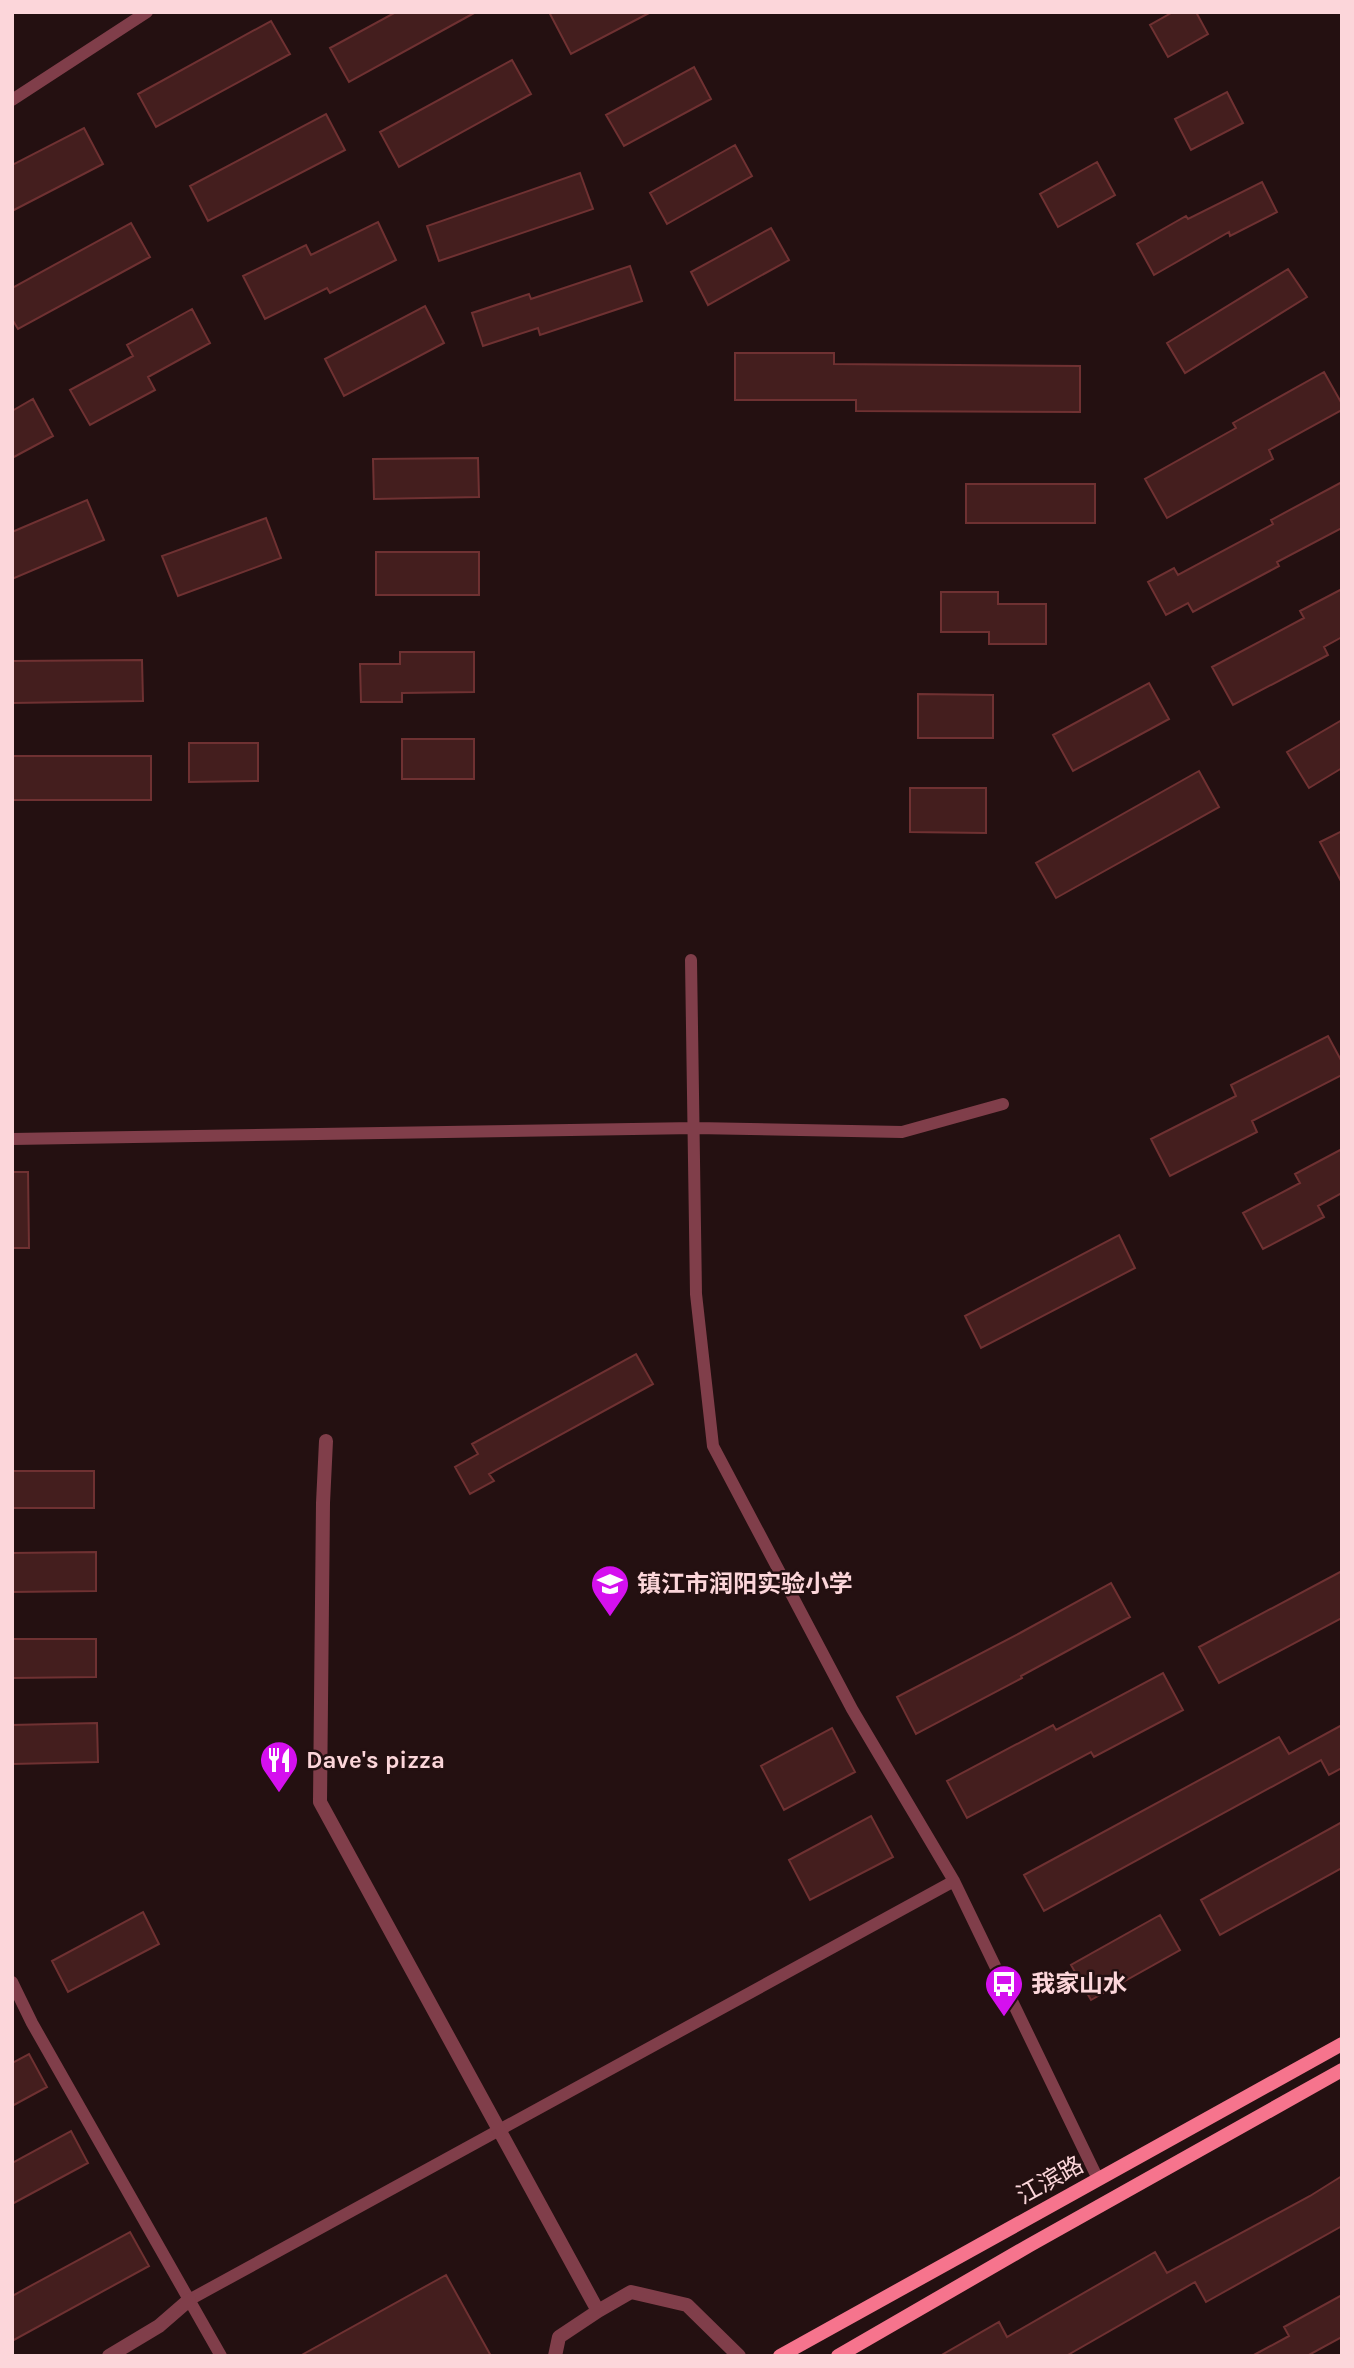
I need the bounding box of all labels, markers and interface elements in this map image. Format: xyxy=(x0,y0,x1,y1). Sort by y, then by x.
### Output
school or university icon: 镇江市润阳实验小学 xyxy=(589,1563,631,1618)
place label: 镇江市润阳实验小学 xyxy=(637,1570,853,1598)
restaurant icon: Dave's pizza xyxy=(258,1739,300,1794)
place label: Dave's pizza xyxy=(306,1746,445,1774)
bus stop icon: 我家山水 xyxy=(983,1963,1025,2018)
place label: 我家山水 xyxy=(1031,1970,1127,1998)
street label: 江滨路 xyxy=(1012,2150,1088,2210)

